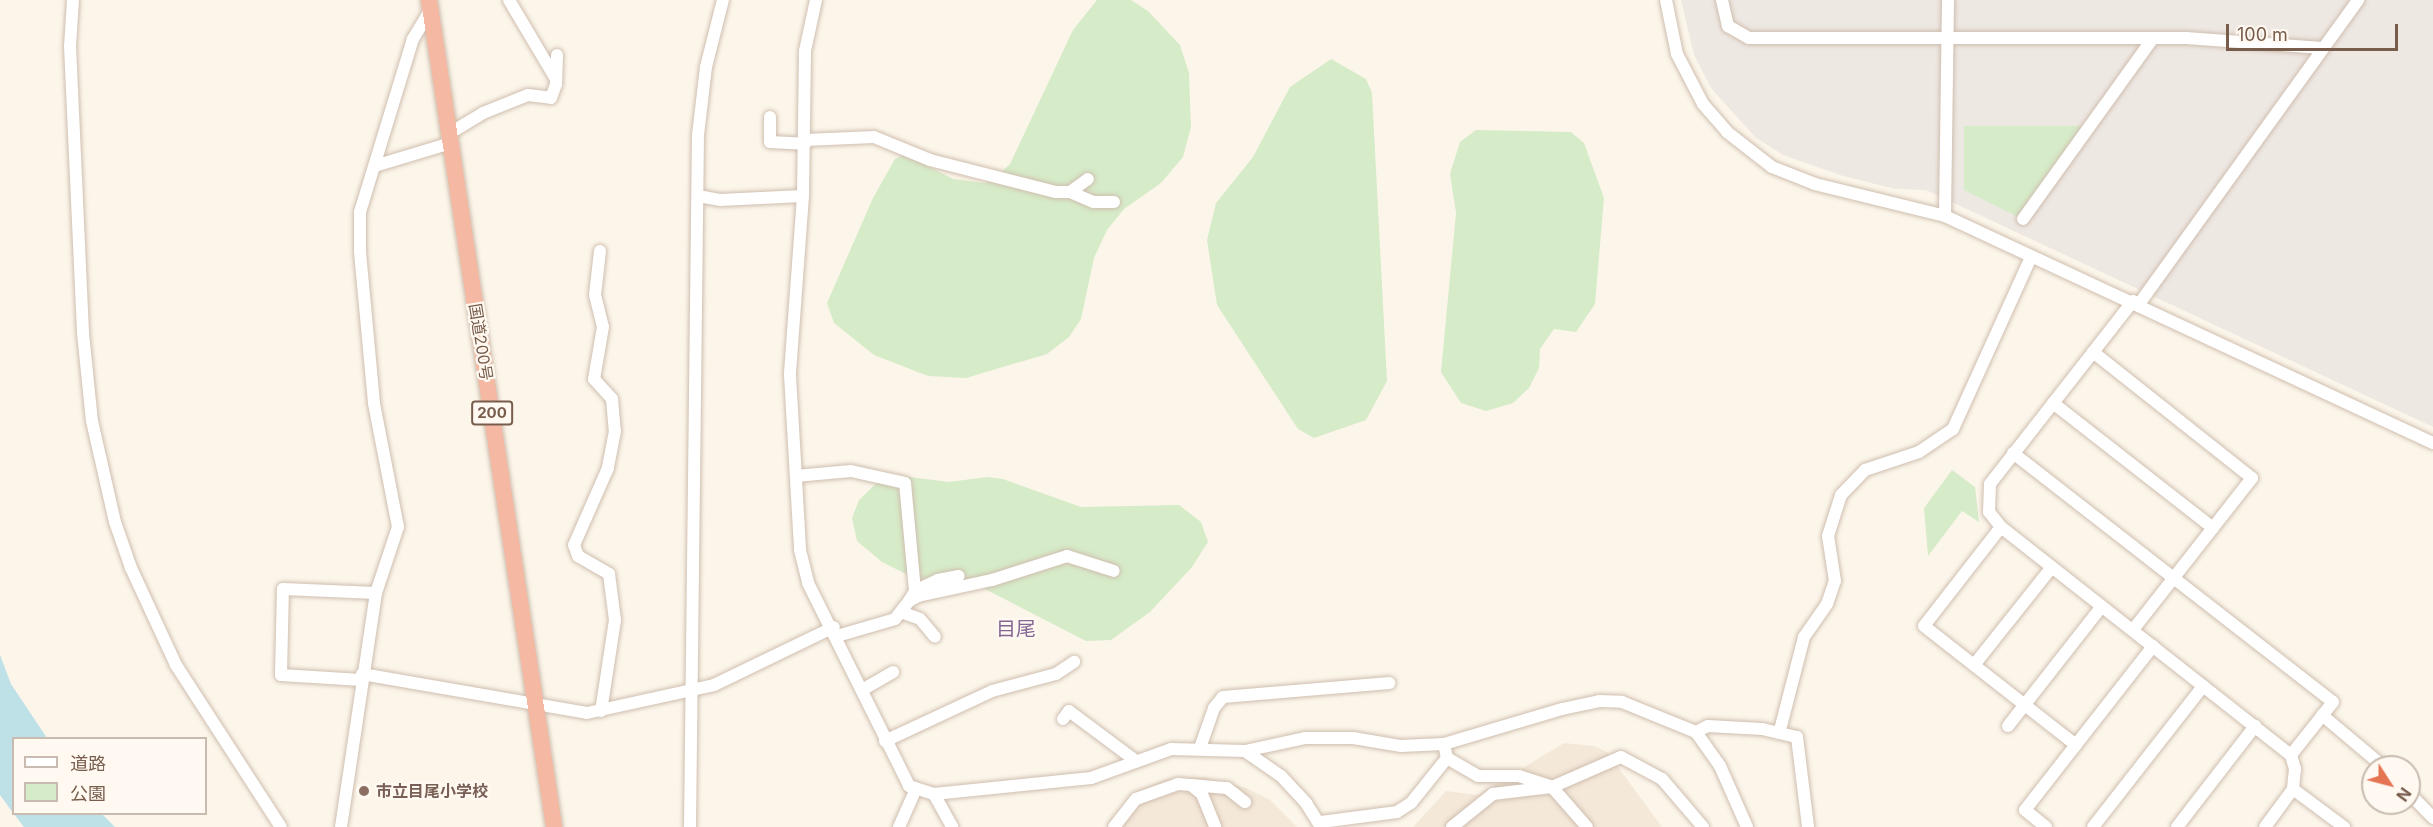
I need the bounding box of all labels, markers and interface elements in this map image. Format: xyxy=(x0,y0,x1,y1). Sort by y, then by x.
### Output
scale bar xyxy=(2229,12,2402,50)
text: 100 m xyxy=(2237,24,2288,45)
street label: 国道200号 xyxy=(465,302,497,382)
road number: 200 xyxy=(471,401,513,425)
district label: 目尾 xyxy=(996,617,1036,641)
legend xyxy=(12,737,207,815)
text: 道路 xyxy=(70,753,106,774)
north arrow xyxy=(2361,755,2421,815)
place label: 市立目尾小学校 xyxy=(376,781,488,801)
text: 公園 xyxy=(70,783,106,804)
marker: 市立目尾小学校 xyxy=(357,784,371,798)
text: N xyxy=(2392,784,2416,805)

